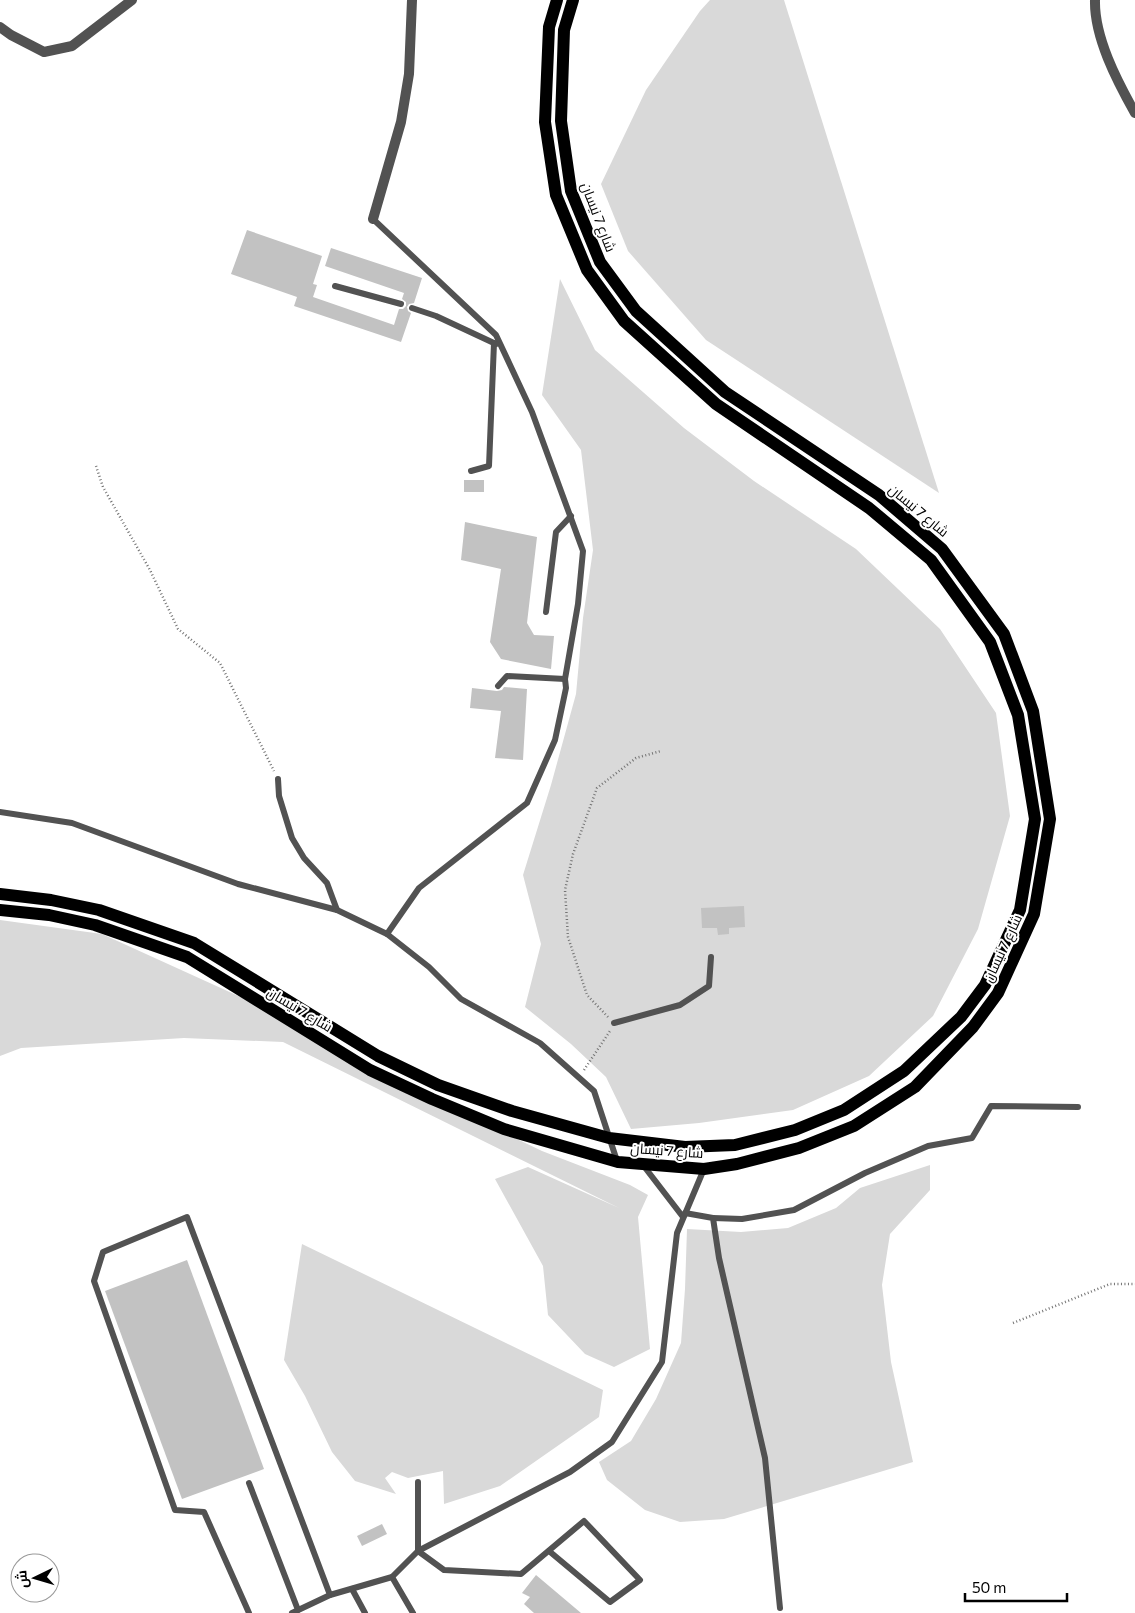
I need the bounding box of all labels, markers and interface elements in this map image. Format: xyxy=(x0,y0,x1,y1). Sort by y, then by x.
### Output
street label: شارع 7 نيسان xyxy=(577,180,620,255)
street label: شارع 7 نيسان xyxy=(885,480,953,541)
street label: شارع 7 نيسان xyxy=(979,911,1026,985)
street label: شارع 7 نيسان xyxy=(264,983,336,1036)
street label: شارع 7 نيسان xyxy=(630,1139,704,1162)
north arrow xyxy=(10,1553,60,1603)
text: ش xyxy=(12,1569,32,1589)
scale bar xyxy=(965,1570,1068,1602)
text: 50 m xyxy=(972,1578,1006,1596)

